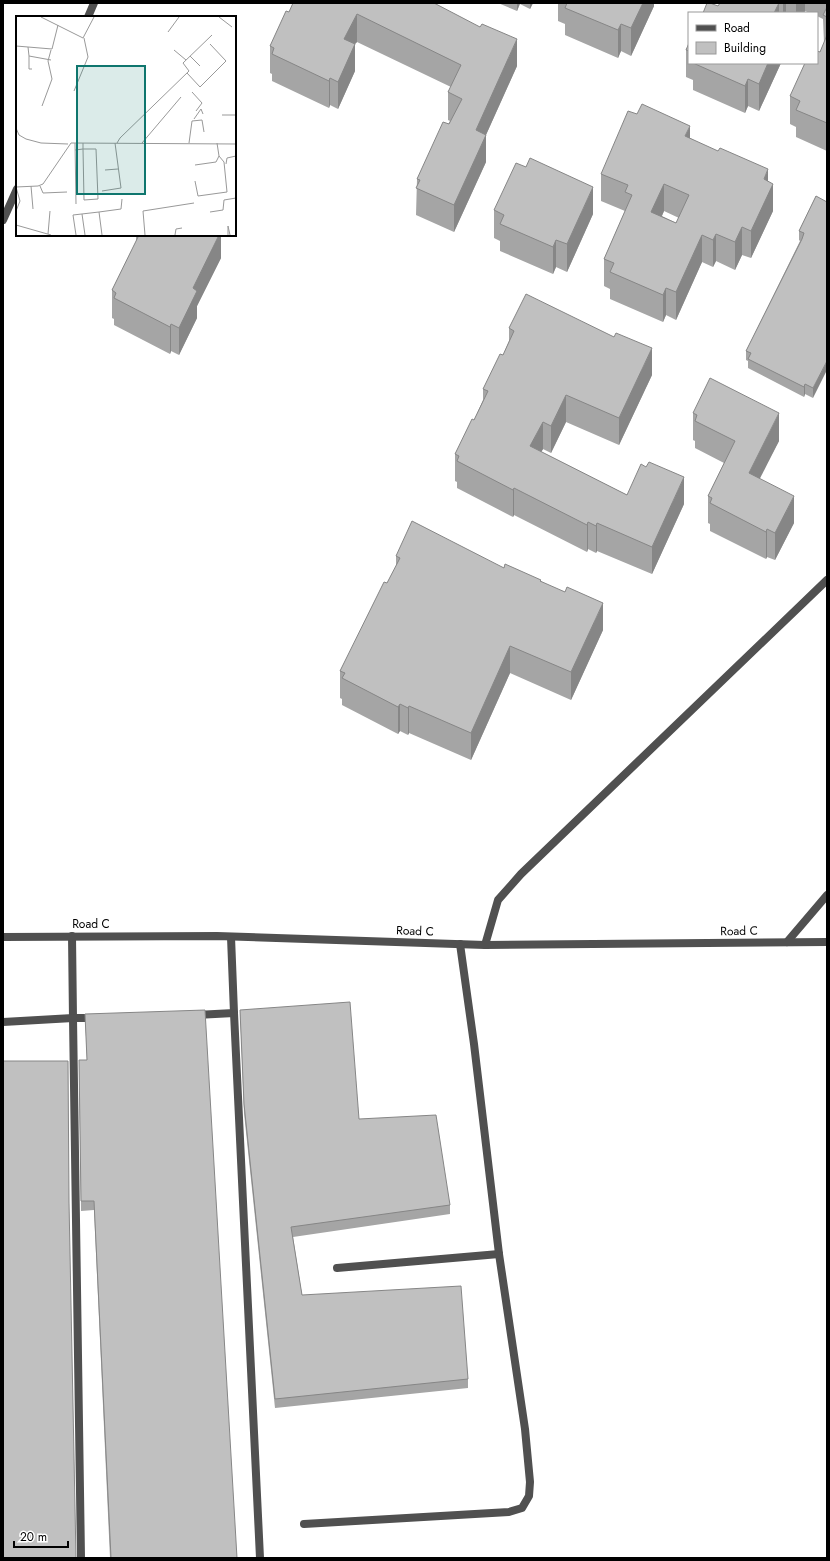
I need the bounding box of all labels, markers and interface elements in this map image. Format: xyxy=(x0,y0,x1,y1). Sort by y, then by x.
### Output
legend xyxy=(688,12,818,64)
inset map xyxy=(16,16,236,236)
text: Road xyxy=(724,19,750,37)
text: Building xyxy=(724,39,766,57)
street label: Road C xyxy=(72,915,110,933)
street label: Road C xyxy=(396,921,434,941)
street label: Road C xyxy=(720,922,758,940)
scale bar xyxy=(14,1523,68,1549)
text: 20 m xyxy=(20,1528,47,1546)

